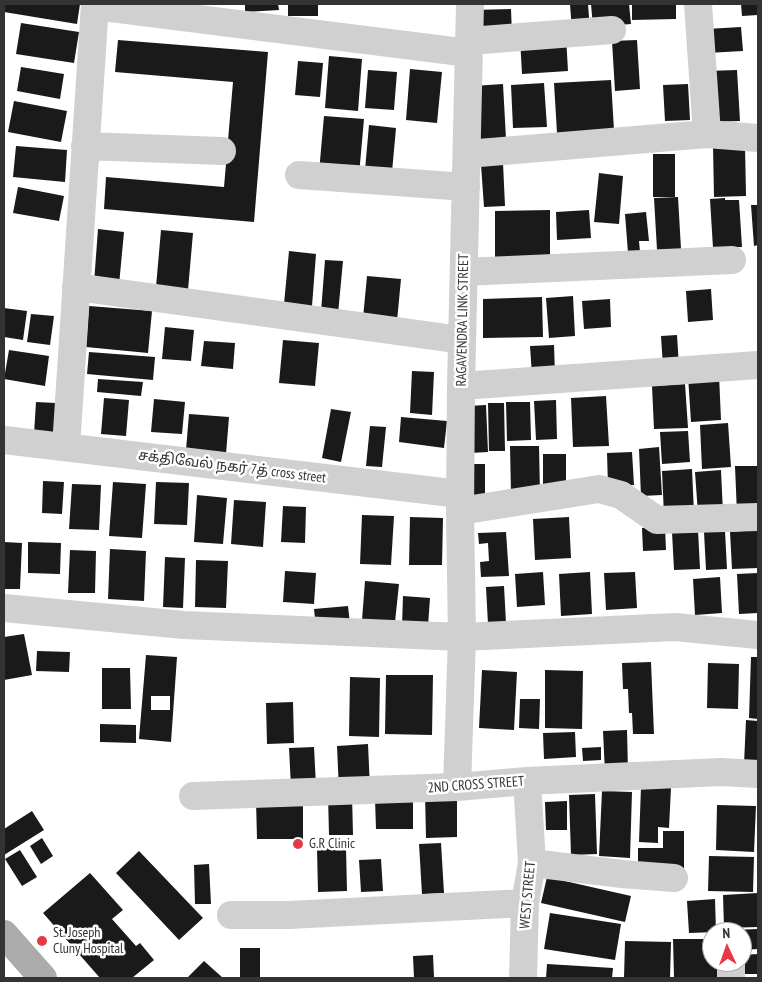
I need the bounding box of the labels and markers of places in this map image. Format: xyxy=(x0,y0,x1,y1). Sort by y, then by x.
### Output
place label: G.R Clinic xyxy=(309,836,355,852)
marker: G.R Clinic xyxy=(291,837,305,851)
place label: St. Joseph Cluny Hospital xyxy=(53,925,123,958)
marker: St. Joseph Cluny Hospital xyxy=(35,934,49,948)

